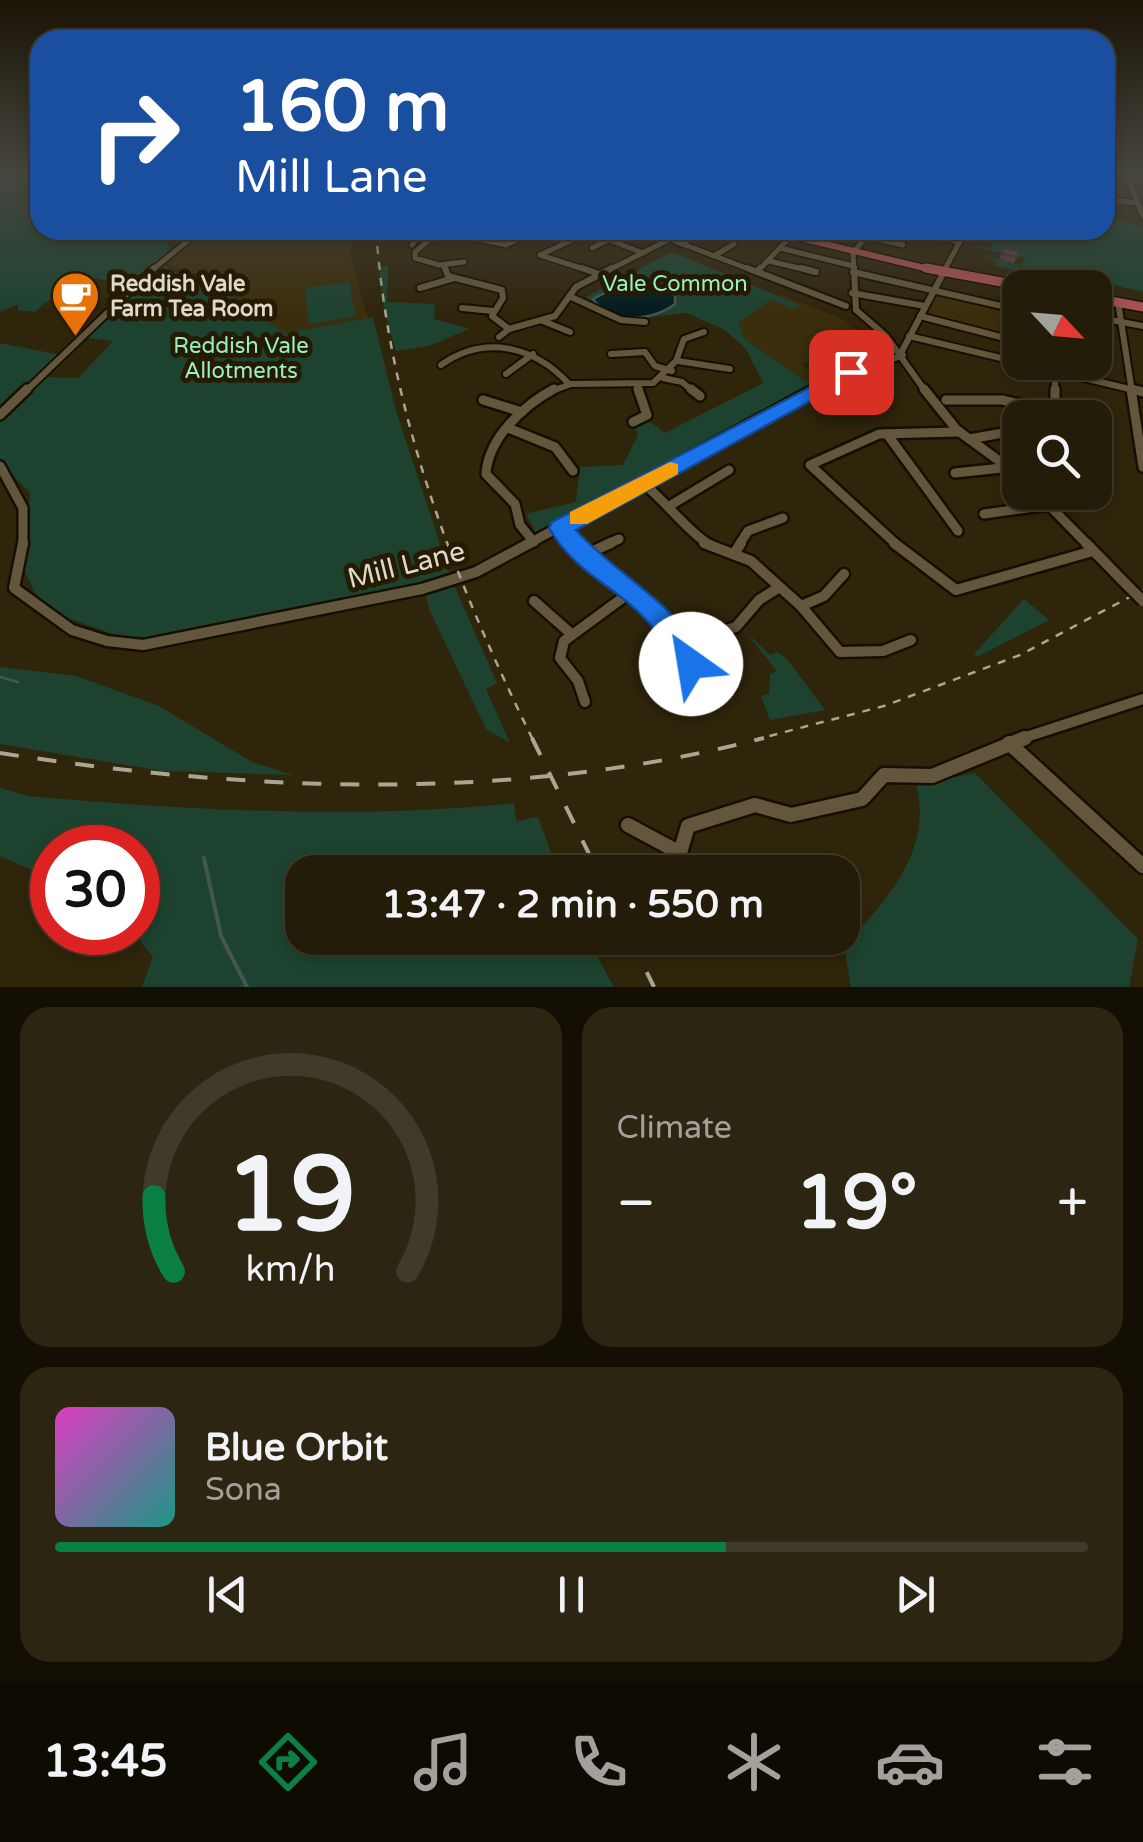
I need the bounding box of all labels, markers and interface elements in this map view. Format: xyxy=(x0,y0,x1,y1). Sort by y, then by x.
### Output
text: 160 m xyxy=(235,66,449,150)
icon: right xyxy=(70,70,200,200)
text: Mill Lane xyxy=(235,151,427,205)
cafe icon: Reddish Vale Farm Tea Room xyxy=(49,270,101,338)
north arrow xyxy=(1002,270,1112,380)
map controls xyxy=(1002,270,1112,510)
place label: Reddish Vale Farm Tea Room xyxy=(110,271,274,322)
park label: Vale Common xyxy=(602,271,748,297)
pin xyxy=(809,330,894,415)
park label: Reddish Vale Allotments xyxy=(173,333,309,384)
icon: arrive xyxy=(824,345,879,400)
button: search xyxy=(1002,400,1112,510)
street label: Mill Lane xyxy=(344,534,468,596)
position arrow xyxy=(639,612,743,716)
speed limit sign: 30 xyxy=(30,825,160,955)
text: 13:47 · 2 min · 550 m xyxy=(381,882,764,928)
text: Climate xyxy=(617,1109,732,1147)
text: 19 xyxy=(225,1134,356,1259)
text: 19° xyxy=(795,1158,918,1248)
text: − xyxy=(617,1171,656,1237)
text: + xyxy=(1057,1171,1088,1237)
text: km/h xyxy=(246,1248,336,1291)
text: Blue Orbit xyxy=(205,1425,388,1471)
text: Sona xyxy=(205,1471,282,1509)
icon: previous xyxy=(200,1567,255,1622)
icon: pause xyxy=(544,1567,599,1622)
icon: next xyxy=(888,1567,943,1622)
icon: directions xyxy=(253,1727,323,1797)
icon: music xyxy=(408,1727,478,1797)
icon: phone xyxy=(564,1727,634,1797)
icon: climate xyxy=(719,1727,789,1797)
icon: car xyxy=(875,1727,945,1797)
icon: filters xyxy=(1030,1727,1100,1797)
text: 13:45 xyxy=(43,1735,167,1789)

